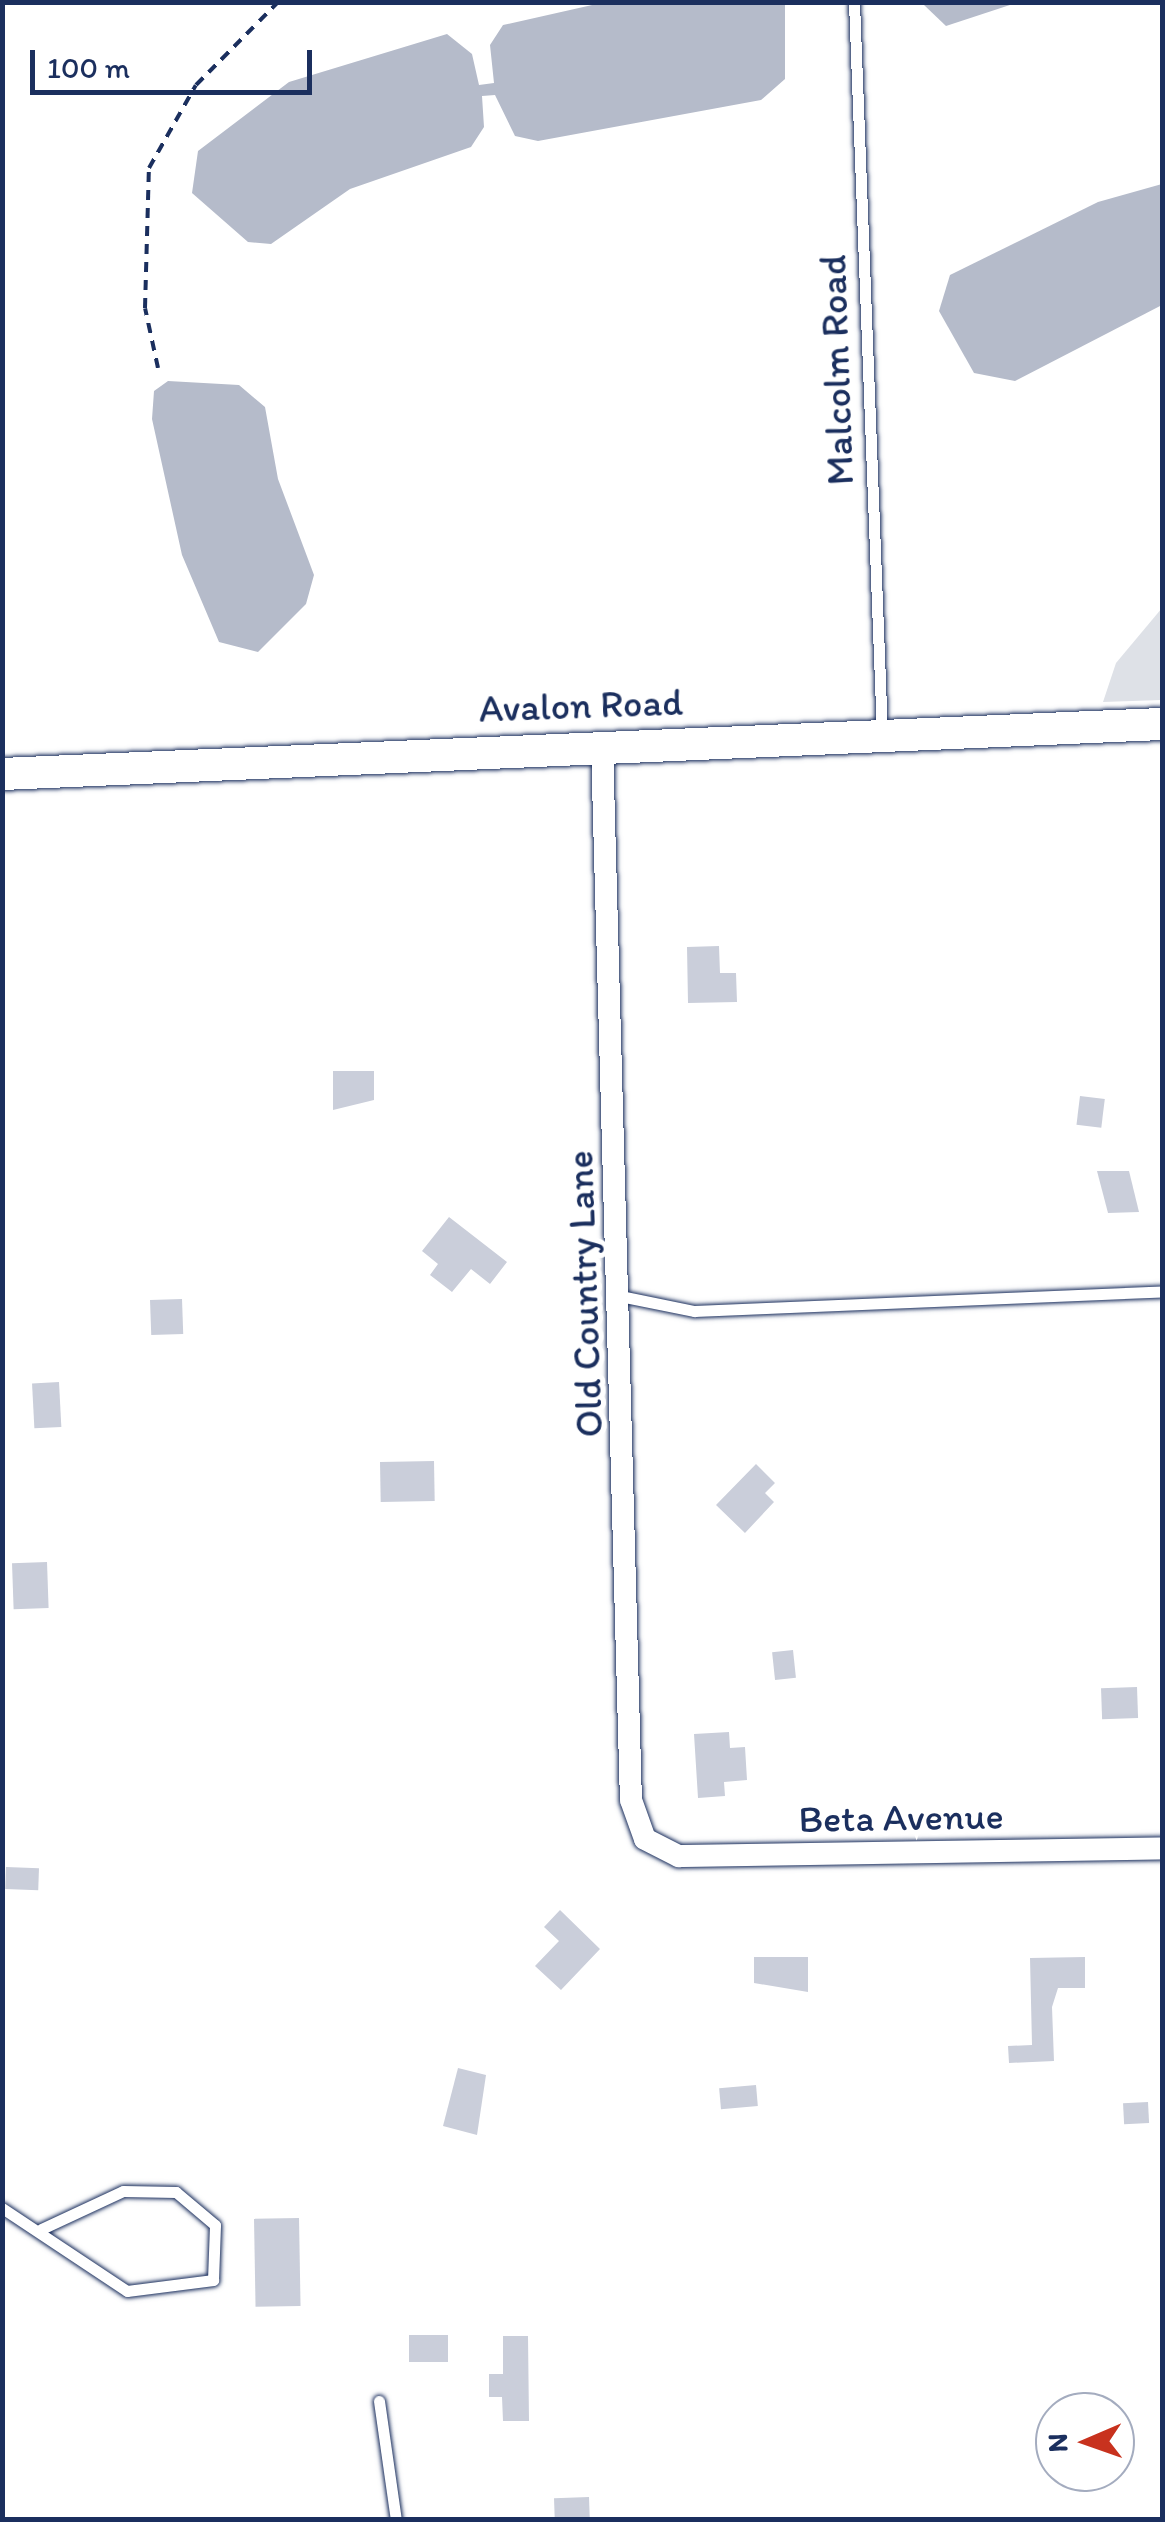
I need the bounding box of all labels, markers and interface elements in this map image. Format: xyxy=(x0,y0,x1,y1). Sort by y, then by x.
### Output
scale bar xyxy=(35,30,318,92)
text: 100 m xyxy=(47,49,130,86)
street label: Malcolm Road xyxy=(810,254,864,486)
street label: Avalon Road xyxy=(479,680,683,732)
street label: Old Country Lane xyxy=(557,1150,613,1438)
street label: Beta Avenue xyxy=(799,1793,1003,1843)
north arrow xyxy=(1035,2392,1135,2492)
text: N xyxy=(1040,2433,1074,2453)

